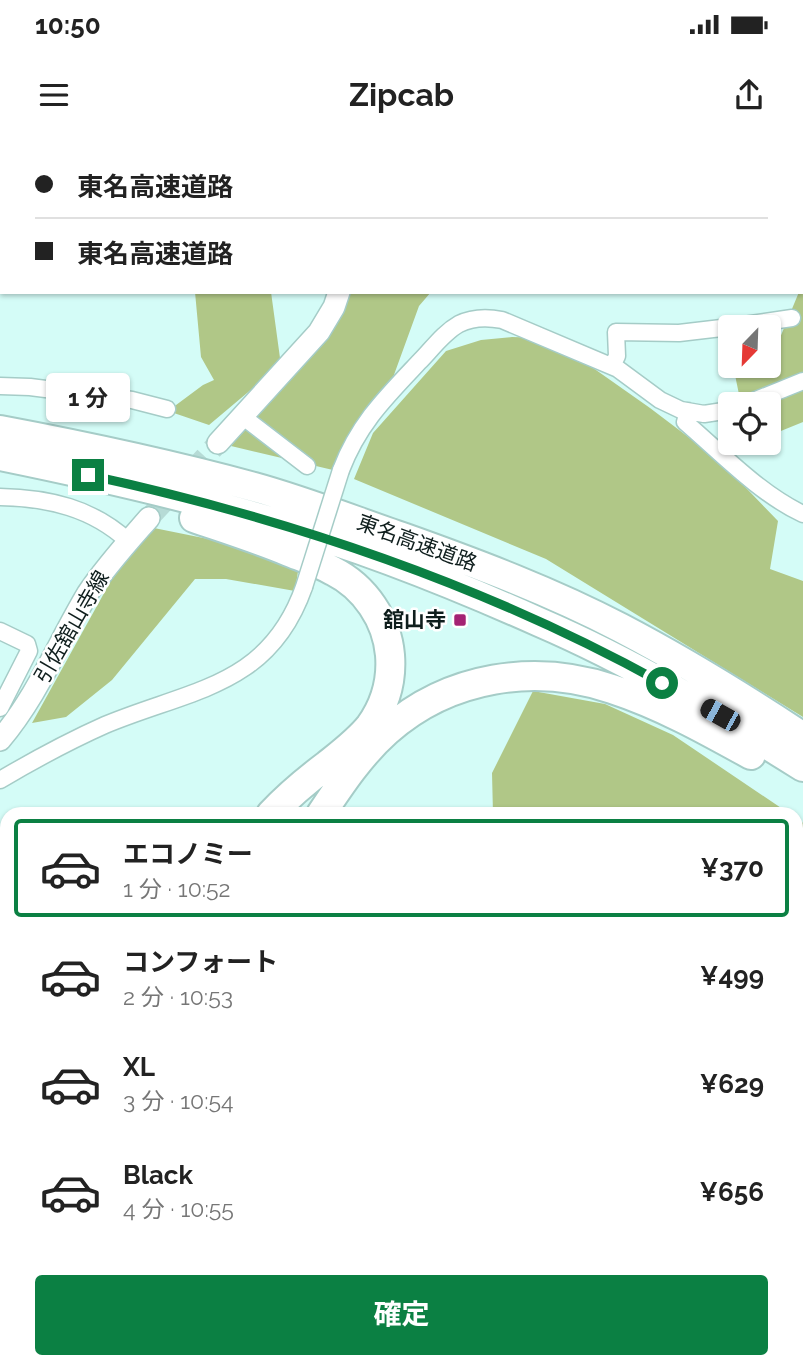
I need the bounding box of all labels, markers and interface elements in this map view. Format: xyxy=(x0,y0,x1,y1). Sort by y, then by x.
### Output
text: 10:50 xyxy=(35,10,101,40)
icon: menu xyxy=(35,76,73,114)
text: Zipcab xyxy=(349,76,454,113)
icon: share xyxy=(730,76,768,114)
text: 東名高速道路 xyxy=(77,172,233,202)
text: 東名高速道路 xyxy=(77,239,233,269)
north arrow xyxy=(718,315,780,378)
map controls xyxy=(718,315,781,455)
callout: 1 分 xyxy=(46,373,130,422)
text: 1 分 xyxy=(68,384,108,411)
button: locate xyxy=(718,392,781,455)
route end xyxy=(72,459,104,491)
street label: 東名高速道路 xyxy=(354,509,481,576)
street label: 引佐舘山寺線 xyxy=(29,566,114,688)
place label: 舘山寺 xyxy=(383,607,446,632)
marker: 舘山寺 xyxy=(452,612,468,628)
route start xyxy=(646,667,678,699)
car xyxy=(697,696,744,734)
icon: car xyxy=(39,837,102,900)
text: エコノミー xyxy=(123,839,253,869)
text: ¥370 xyxy=(700,853,764,883)
text: 1 分 · 10:52 xyxy=(123,875,231,902)
icon: car xyxy=(39,945,102,1008)
text: コンフォート xyxy=(123,947,278,977)
text: ¥499 xyxy=(700,961,764,991)
text: 2 分 · 10:53 xyxy=(123,983,233,1010)
text: XL xyxy=(123,1052,155,1082)
icon: car xyxy=(39,1053,102,1116)
text: ¥629 xyxy=(700,1069,764,1099)
text: 3 分 · 10:54 xyxy=(123,1087,234,1114)
text: Black xyxy=(123,1160,193,1190)
icon: car xyxy=(39,1161,102,1224)
text: ¥656 xyxy=(700,1177,764,1207)
text: 4 分 · 10:55 xyxy=(123,1195,234,1222)
button: 確定 xyxy=(35,1275,768,1355)

